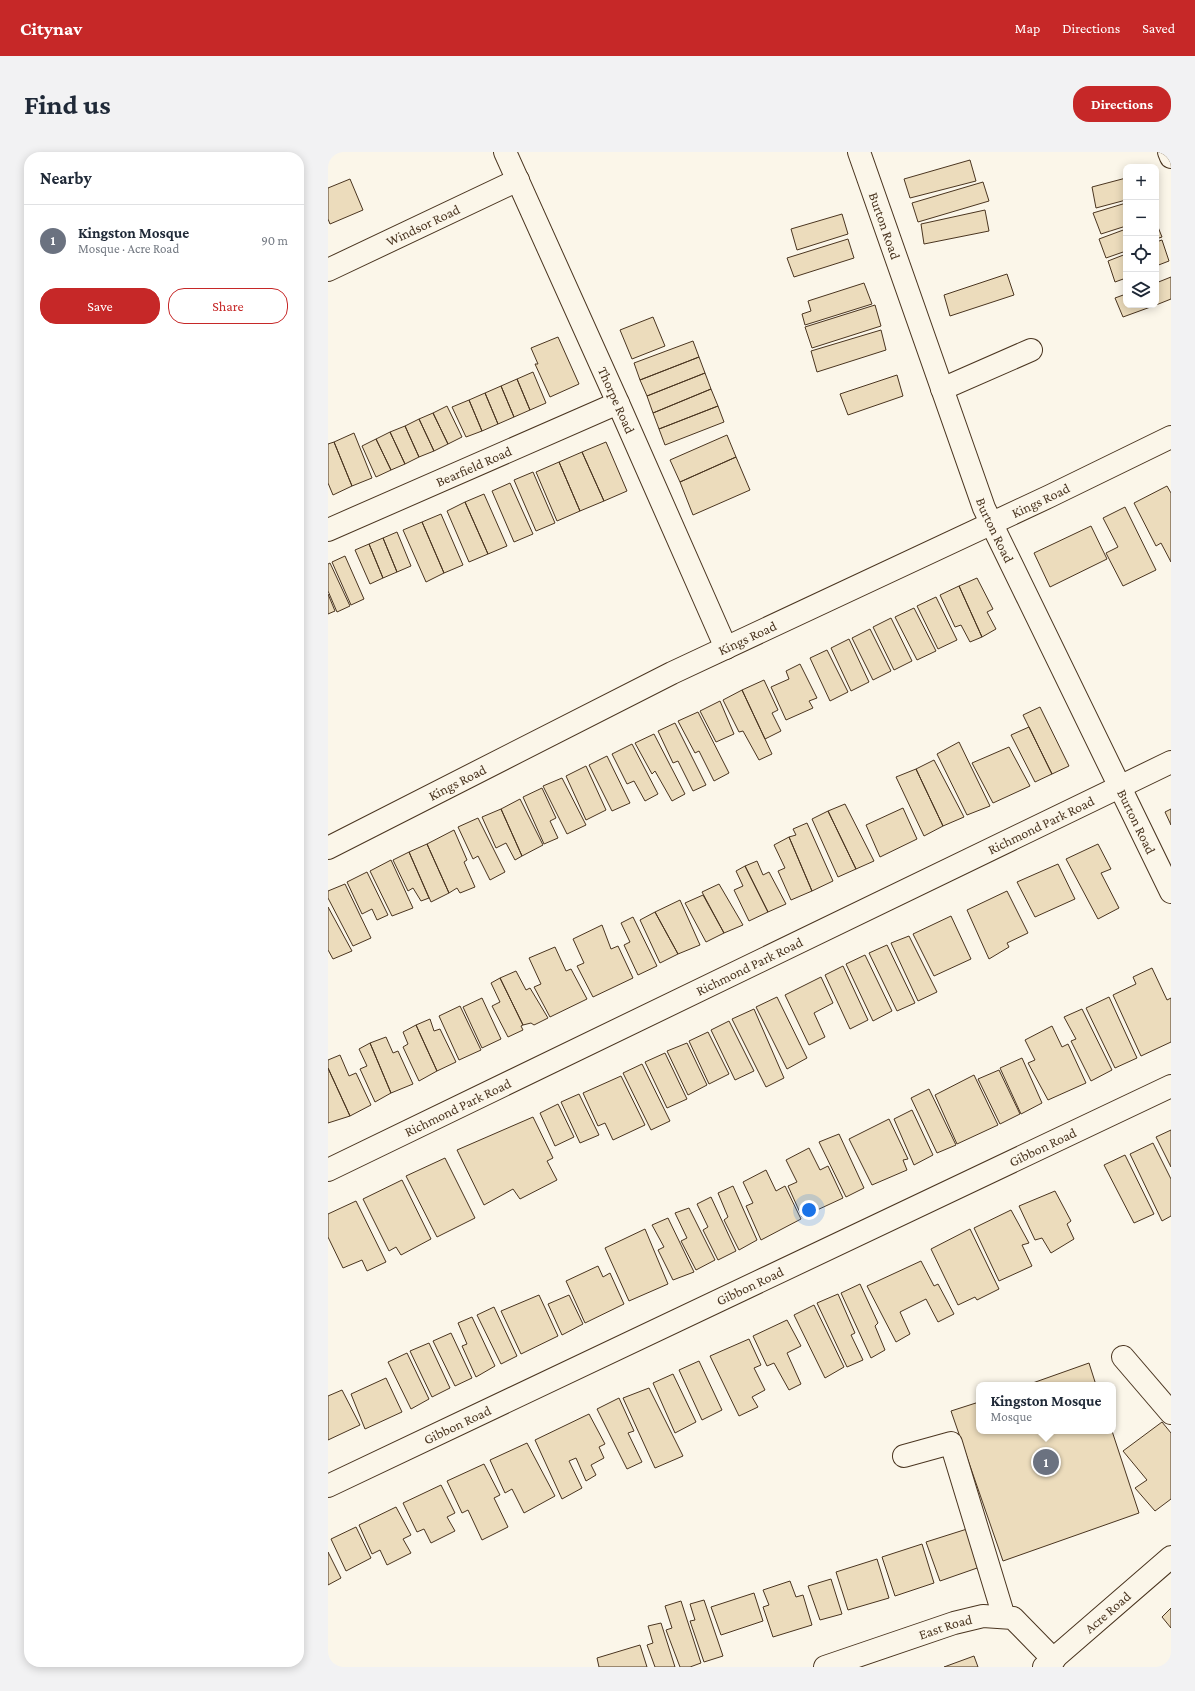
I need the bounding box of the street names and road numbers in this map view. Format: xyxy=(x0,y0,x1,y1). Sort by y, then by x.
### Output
street label: Burton Road xyxy=(866,190,904,262)
street label: Windsor Road xyxy=(383,200,463,249)
street label: Thorpe Road xyxy=(595,364,639,437)
street label: Bearfield Road xyxy=(433,442,515,490)
street label: Kings Road xyxy=(1009,479,1073,521)
street label: Burton Road xyxy=(973,496,1018,566)
street label: Kings Road xyxy=(716,617,779,658)
street label: Kings Road xyxy=(426,761,489,804)
street label: Burton Road xyxy=(1114,786,1159,857)
street label: Richmond Park Road xyxy=(985,792,1097,858)
street label: Richmond Park Road xyxy=(693,933,806,999)
street label: Richmond Park Road xyxy=(402,1074,514,1140)
street label: Gibbon Road xyxy=(1006,1124,1079,1170)
street label: Gibbon Road xyxy=(714,1263,787,1309)
street label: Gibbon Road xyxy=(421,1402,494,1447)
street label: Acre Road xyxy=(1081,1587,1134,1636)
street label: East Road xyxy=(916,1611,974,1642)

